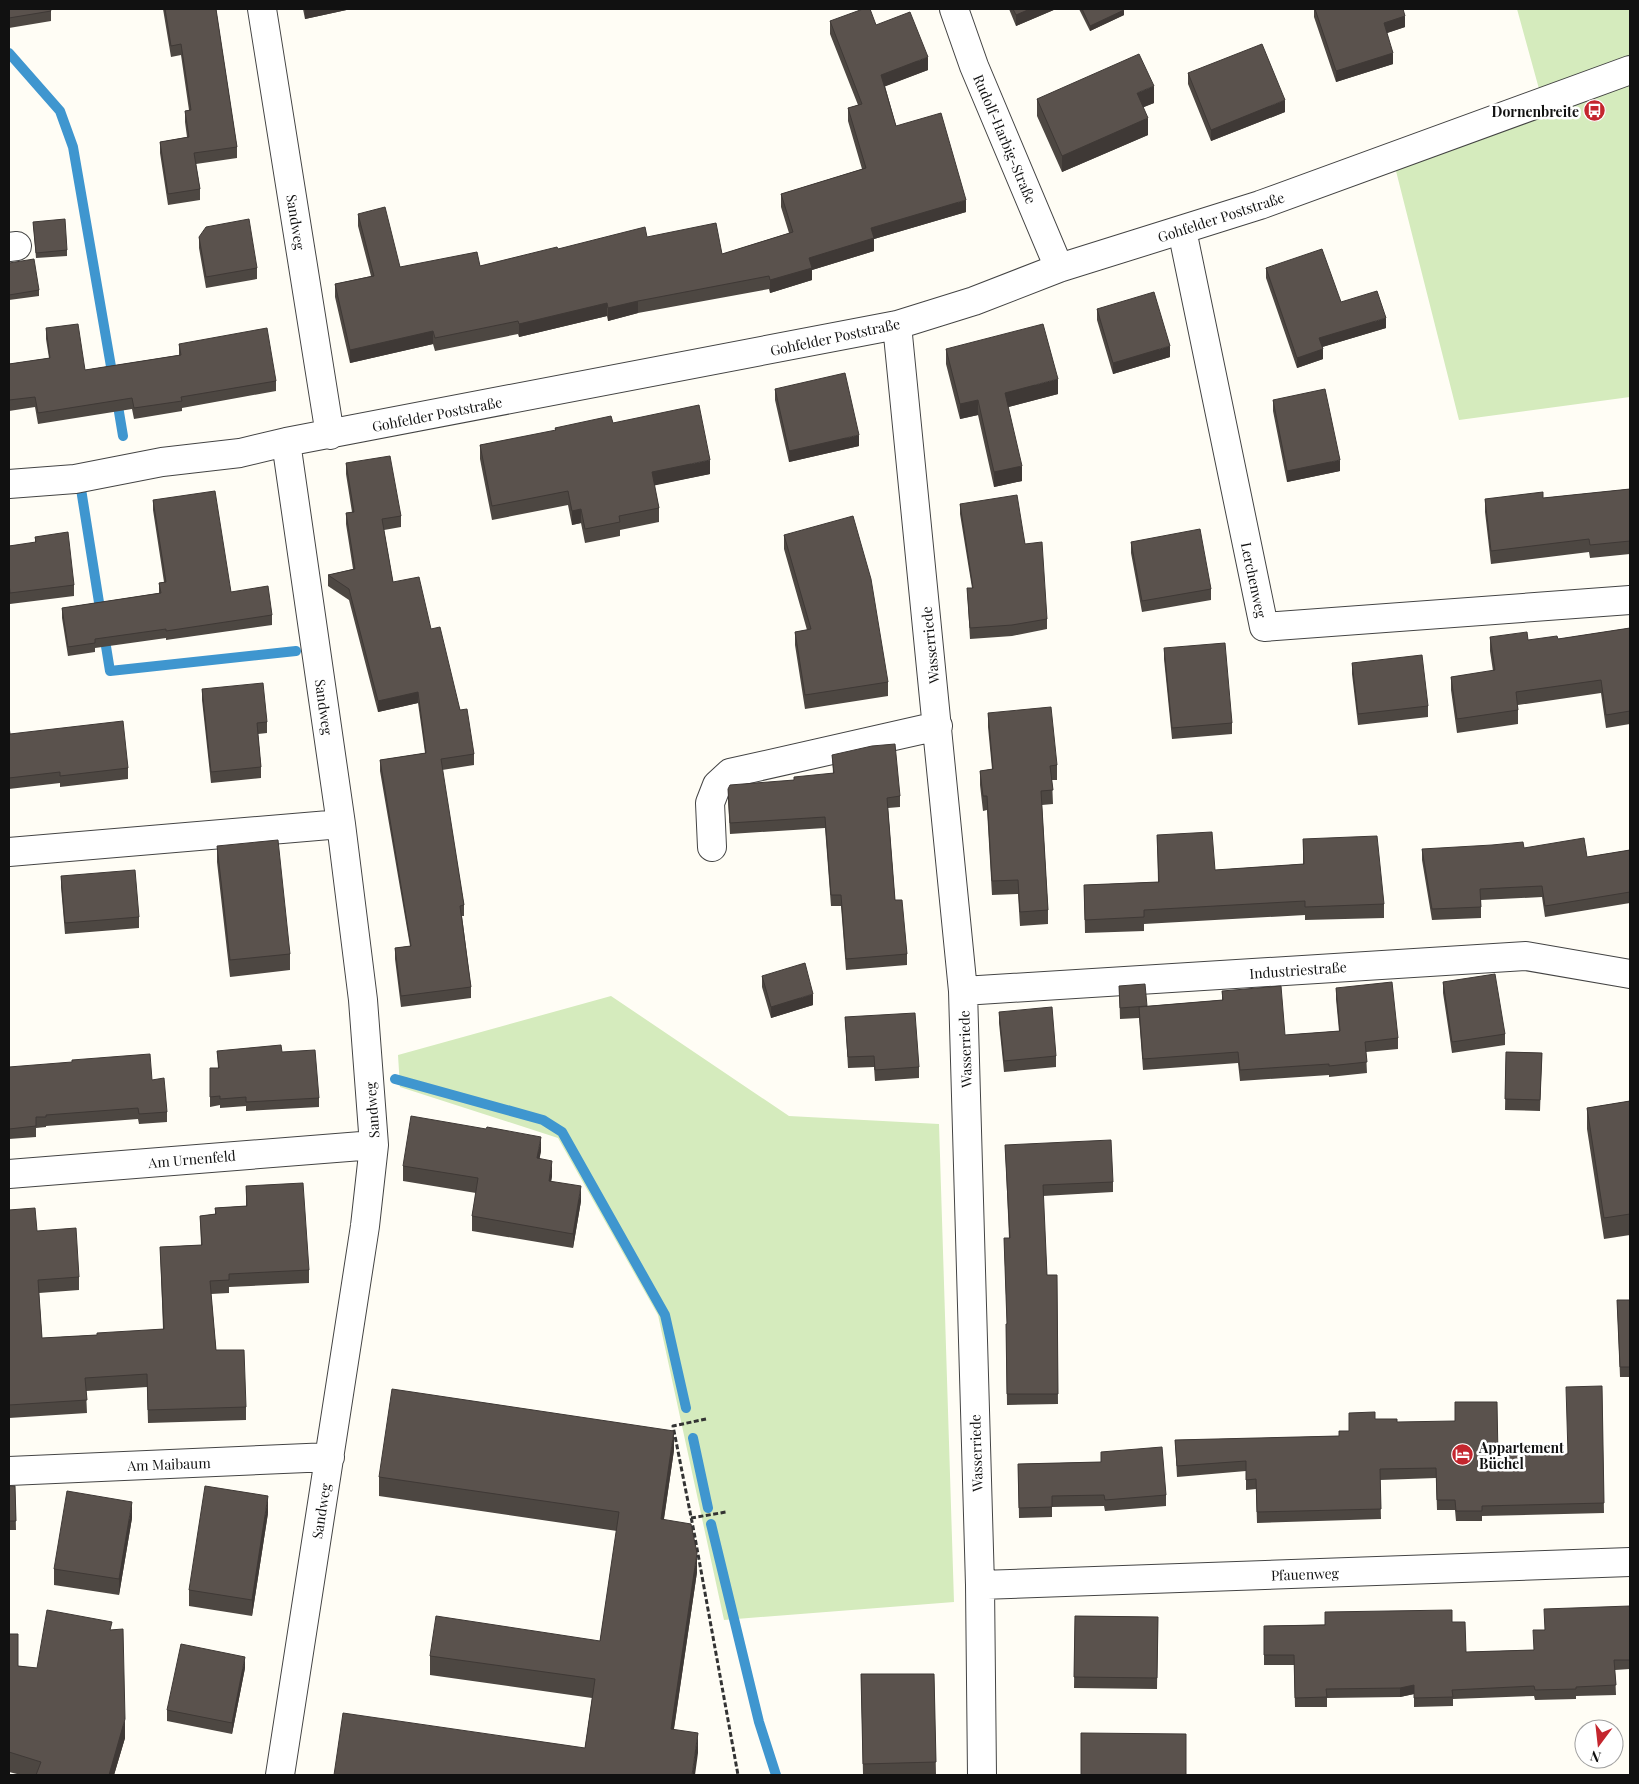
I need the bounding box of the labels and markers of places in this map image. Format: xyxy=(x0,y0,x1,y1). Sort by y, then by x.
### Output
bus stop icon: Dornenbreite xyxy=(1583,99,1607,123)
place label: Dornenbreite xyxy=(1492,102,1579,121)
place label: Appartement Büchel xyxy=(1478,1438,1564,1473)
hotel icon: Appartement Büchel xyxy=(1451,1443,1475,1467)

